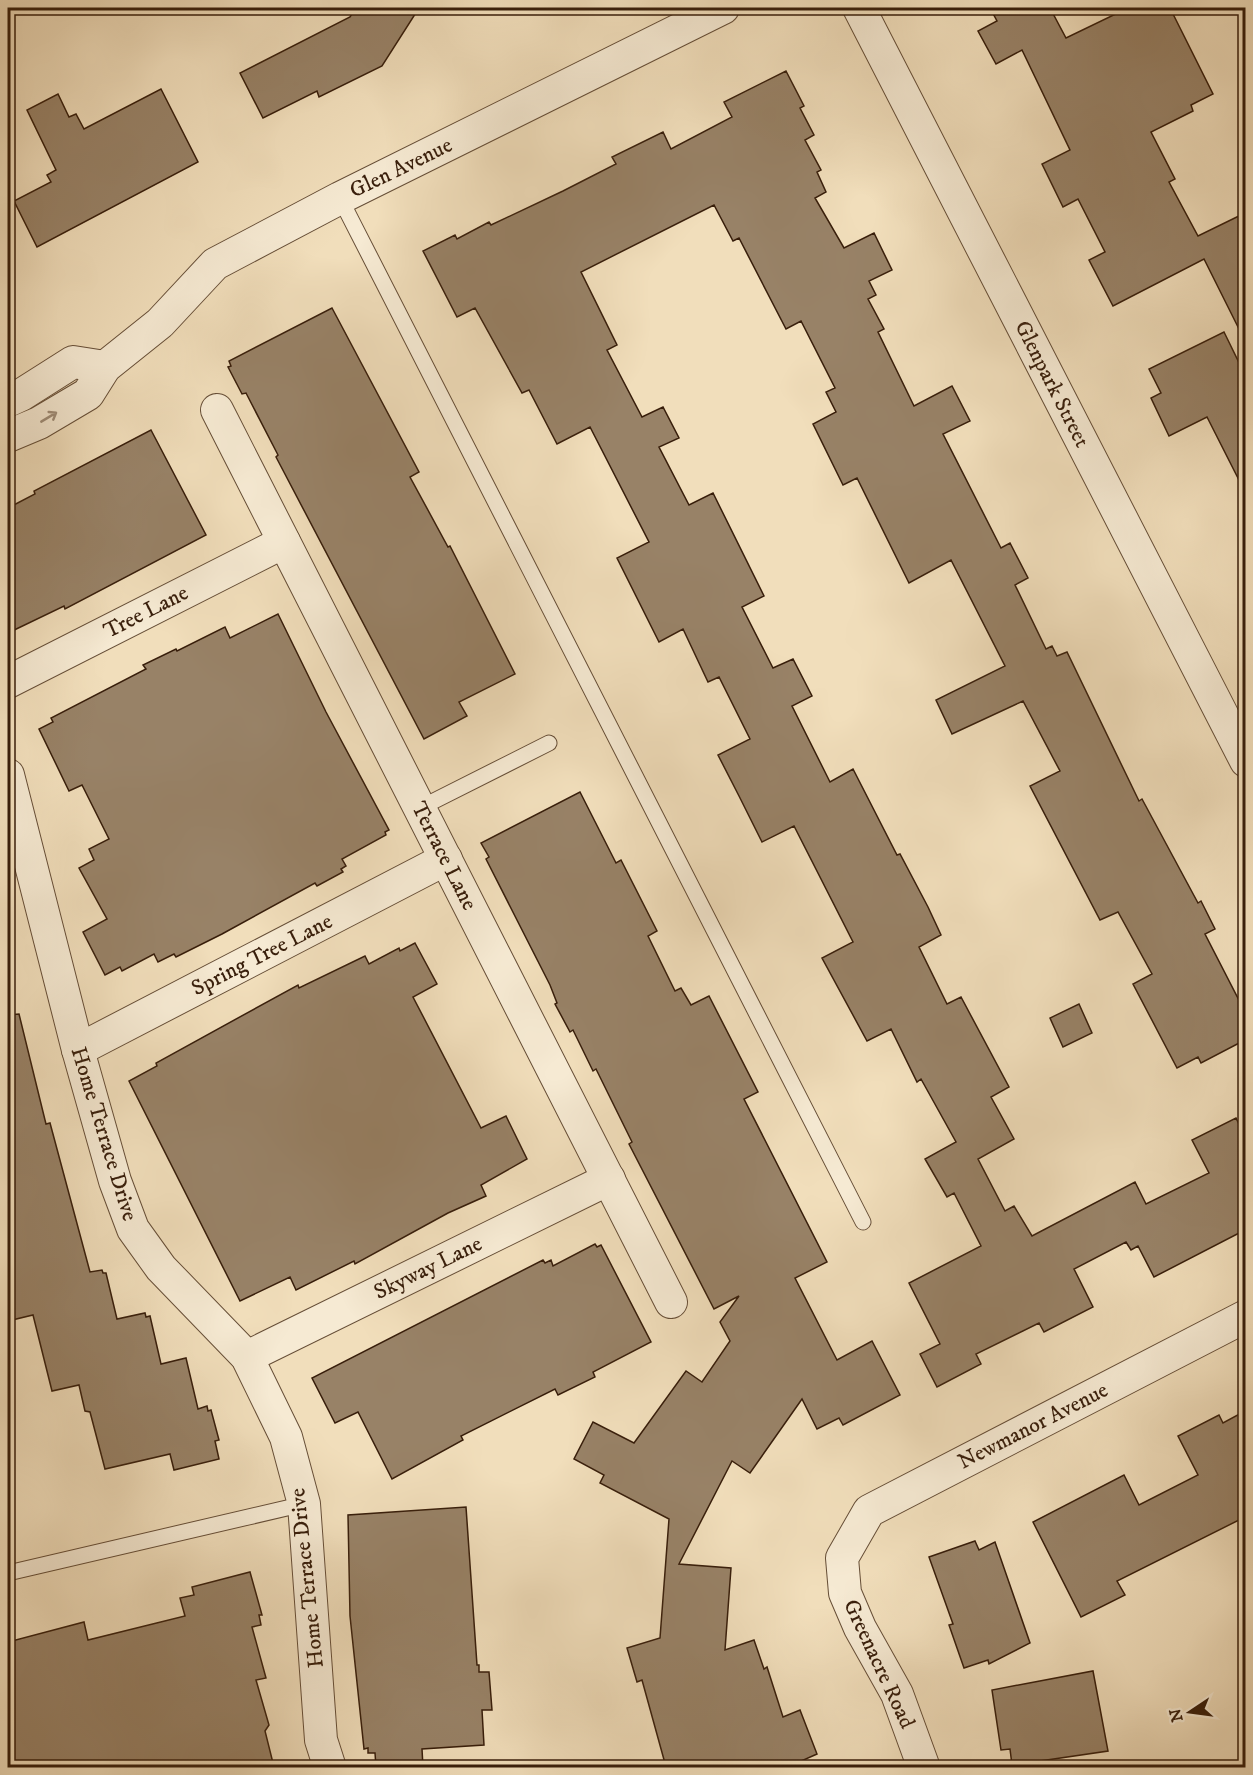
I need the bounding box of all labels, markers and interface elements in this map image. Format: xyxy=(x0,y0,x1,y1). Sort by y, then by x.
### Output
street label: Glen Avenue xyxy=(345,132,457,204)
street label: Glenpark Street xyxy=(1009,316,1095,452)
one-way arrow xyxy=(40,411,57,423)
street label: Tree Lane xyxy=(99,579,193,645)
street label: Terrace Lane xyxy=(405,797,483,915)
street label: Spring Tree Lane xyxy=(187,908,337,1002)
street label: Home Terrace Drive xyxy=(65,1044,143,1224)
street label: Skyway Lane xyxy=(369,1230,487,1306)
street label: Newmanor Avenue xyxy=(953,1377,1113,1475)
street label: Home Terrace Drive xyxy=(284,1487,330,1669)
street label: Greenacre Road xyxy=(837,1595,921,1733)
north arrow xyxy=(1160,1682,1220,1742)
text: N xyxy=(1165,1706,1188,1724)

